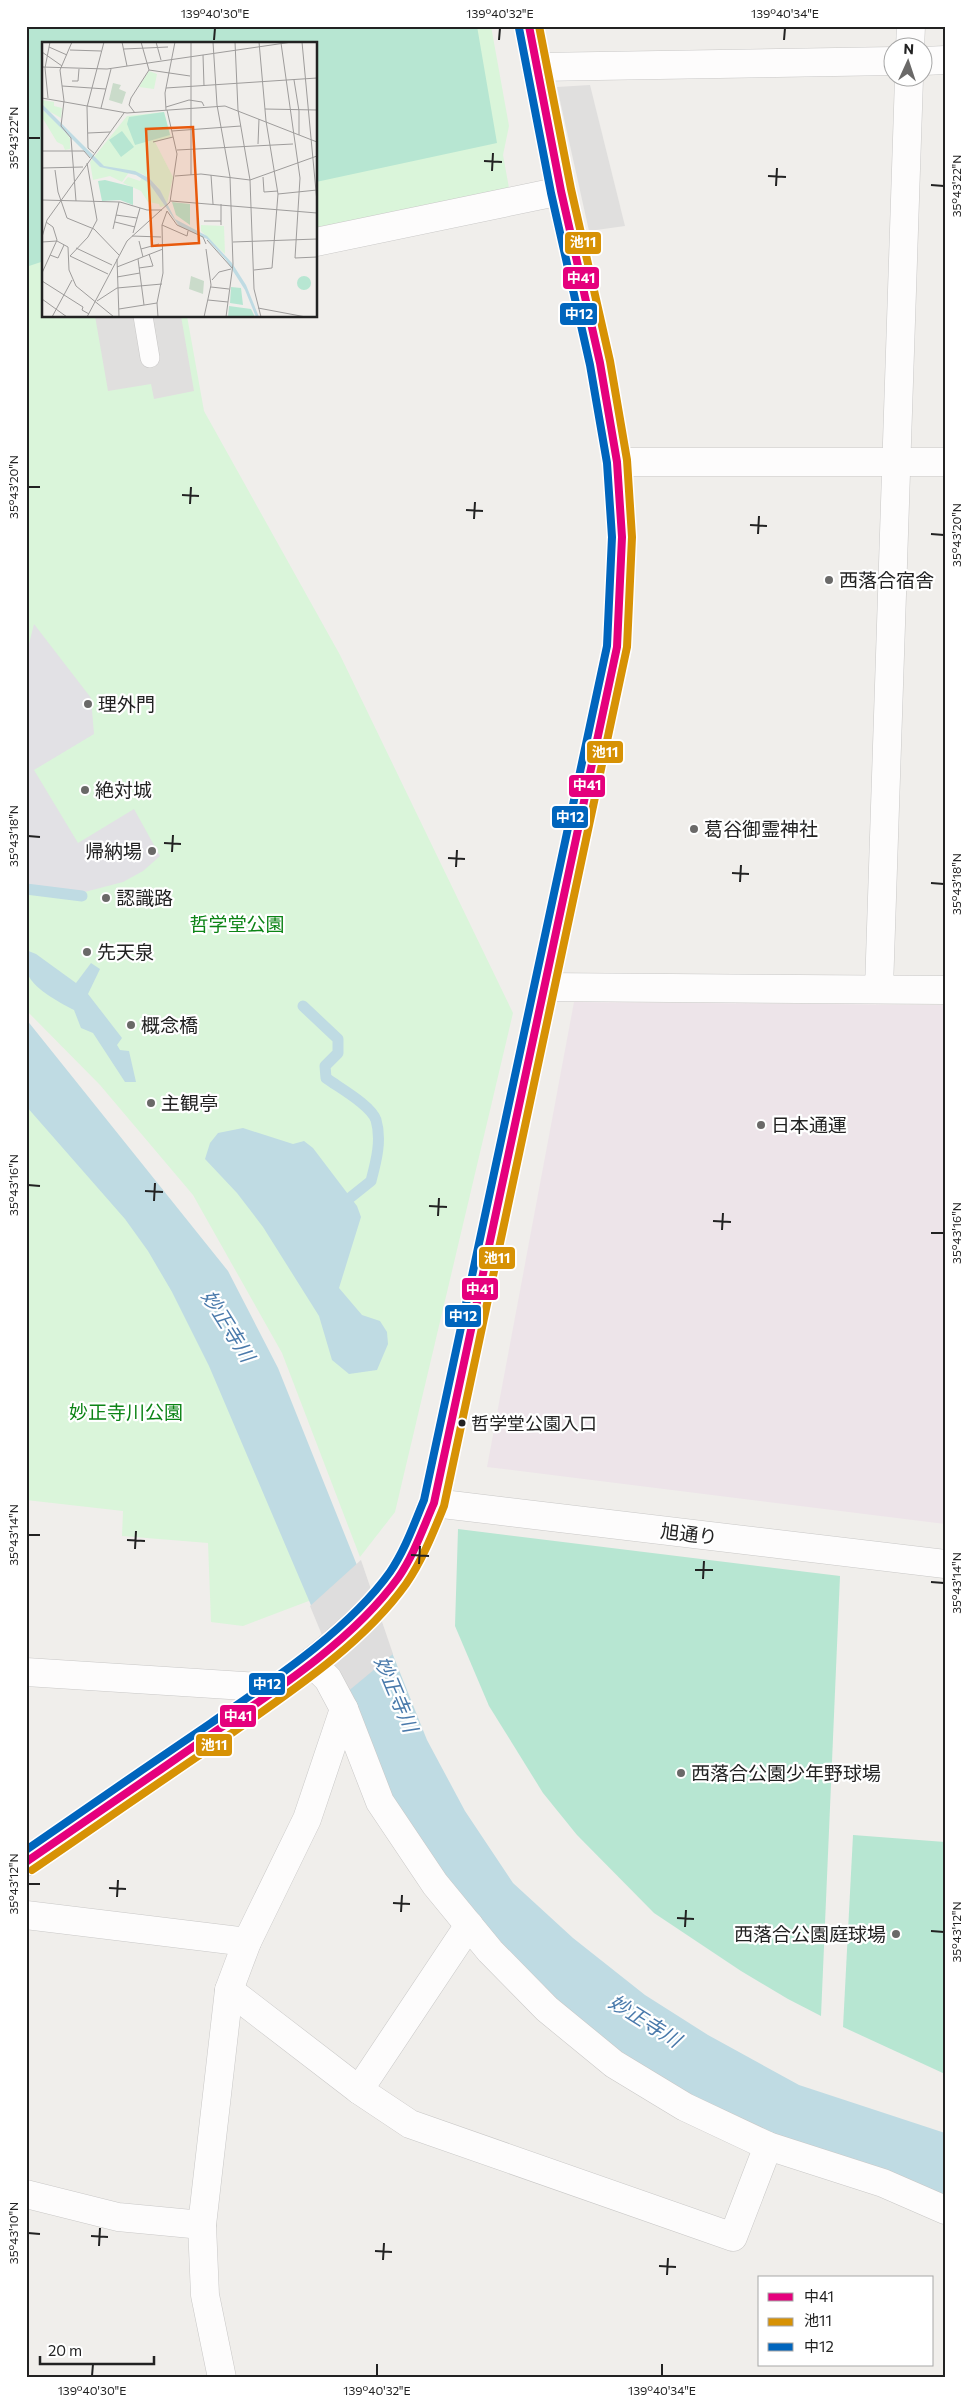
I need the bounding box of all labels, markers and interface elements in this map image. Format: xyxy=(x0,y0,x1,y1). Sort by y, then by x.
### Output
text: 139°40'30"E xyxy=(181,6,249,20)
text: 139°40'32"E xyxy=(466,6,534,20)
text: 139°40'34"E xyxy=(751,6,819,20)
north arrow xyxy=(884,38,934,88)
text: N xyxy=(903,40,914,57)
inset map xyxy=(42,42,318,318)
text: 35°43'22"N xyxy=(6,107,20,169)
text: 35°43'22"N xyxy=(949,155,963,217)
line badge: 池11 xyxy=(564,231,602,255)
text: 池11 xyxy=(570,233,596,250)
line badge: 中41 xyxy=(562,266,600,290)
text: 中41 xyxy=(567,269,595,286)
line badge: 中12 xyxy=(559,302,598,326)
text: 中12 xyxy=(565,305,593,322)
text: 35°43'20"N xyxy=(6,455,20,519)
text: 35°43'20"N xyxy=(949,503,963,567)
place label: 西落合宿舎 xyxy=(839,568,934,591)
marker: 西落合宿舎 xyxy=(823,574,835,586)
place label: 理外門 xyxy=(98,692,155,715)
marker: 理外門 xyxy=(82,698,94,710)
line badge: 池11 xyxy=(586,740,624,764)
text: 池11 xyxy=(592,743,618,760)
line badge: 中41 xyxy=(568,774,606,798)
text: 中41 xyxy=(573,776,601,793)
place label: 絶対城 xyxy=(95,778,152,801)
marker: 絶対城 xyxy=(79,784,91,796)
text: 35°43'18"N xyxy=(6,805,20,867)
line badge: 中12 xyxy=(551,805,589,829)
text: 中12 xyxy=(556,808,584,825)
place label: 葛谷御霊神社 xyxy=(704,817,818,840)
marker: 葛谷御霊神社 xyxy=(688,823,700,835)
place label: 帰納場 xyxy=(85,839,142,862)
marker: 帰納場 xyxy=(146,845,158,857)
text: 35°43'18"N xyxy=(949,853,963,915)
place label: 認識路 xyxy=(116,886,173,909)
marker: 認識路 xyxy=(100,892,112,904)
park label: 哲学堂公園 xyxy=(189,912,285,935)
place label: 先天泉 xyxy=(97,940,154,963)
marker: 先天泉 xyxy=(81,946,93,958)
place label: 概念橋 xyxy=(141,1013,198,1036)
marker: 概念橋 xyxy=(125,1019,137,1031)
place label: 主観亭 xyxy=(161,1091,218,1114)
marker: 主観亭 xyxy=(145,1097,157,1109)
place label: 日本通運 xyxy=(771,1113,847,1136)
marker: 日本通運 xyxy=(755,1119,767,1131)
text: 35°43'16"N xyxy=(6,1154,20,1216)
text: 35°43'16"N xyxy=(949,1202,963,1264)
line badge: 池11 xyxy=(478,1246,516,1270)
text: 池11 xyxy=(484,1249,510,1266)
line badge: 中41 xyxy=(461,1277,499,1301)
text: 中41 xyxy=(466,1280,494,1297)
water label: 妙正寺川 xyxy=(197,1285,261,1367)
line badge: 中12 xyxy=(444,1304,482,1328)
text: 中12 xyxy=(449,1307,477,1324)
park label: 妙正寺川公園 xyxy=(69,1400,183,1423)
place label: 哲学堂公園入口 xyxy=(471,1412,597,1434)
marker: 哲学堂公園入口 xyxy=(457,1418,467,1428)
text: 35°43'14"N xyxy=(6,1504,20,1566)
street label: 旭通り xyxy=(659,1519,719,1548)
text: 35°43'14"N xyxy=(949,1552,963,1614)
water label: 妙正寺川 xyxy=(370,1652,424,1737)
line badge: 中12 xyxy=(248,1672,286,1696)
text: 中12 xyxy=(253,1675,281,1692)
line badge: 中41 xyxy=(219,1704,257,1728)
text: 中41 xyxy=(224,1707,252,1724)
line badge: 池11 xyxy=(195,1733,233,1757)
text: 池11 xyxy=(201,1736,227,1753)
place label: 西落合公園少年野球場 xyxy=(691,1761,881,1784)
marker: 西落合公園少年野球場 xyxy=(675,1767,687,1779)
text: 35°43'12"N xyxy=(6,1853,20,1915)
text: 35°43'12"N xyxy=(949,1901,963,1963)
place label: 西落合公園庭球場 xyxy=(734,1922,886,1945)
marker: 西落合公園庭球場 xyxy=(890,1928,902,1940)
water label: 妙正寺川 xyxy=(605,1989,688,2053)
text: 35°43'10"N xyxy=(6,2202,20,2264)
legend xyxy=(758,2276,934,2366)
text: 中41 xyxy=(804,2287,834,2305)
text: 池11 xyxy=(804,2311,832,2329)
scale bar xyxy=(40,2334,154,2366)
text: 中12 xyxy=(804,2337,834,2355)
text: 20 m xyxy=(48,2341,82,2359)
text: 139°40'30"E xyxy=(58,2383,126,2397)
text: 139°40'32"E xyxy=(343,2383,411,2397)
text: 139°40'34"E xyxy=(628,2383,696,2397)

